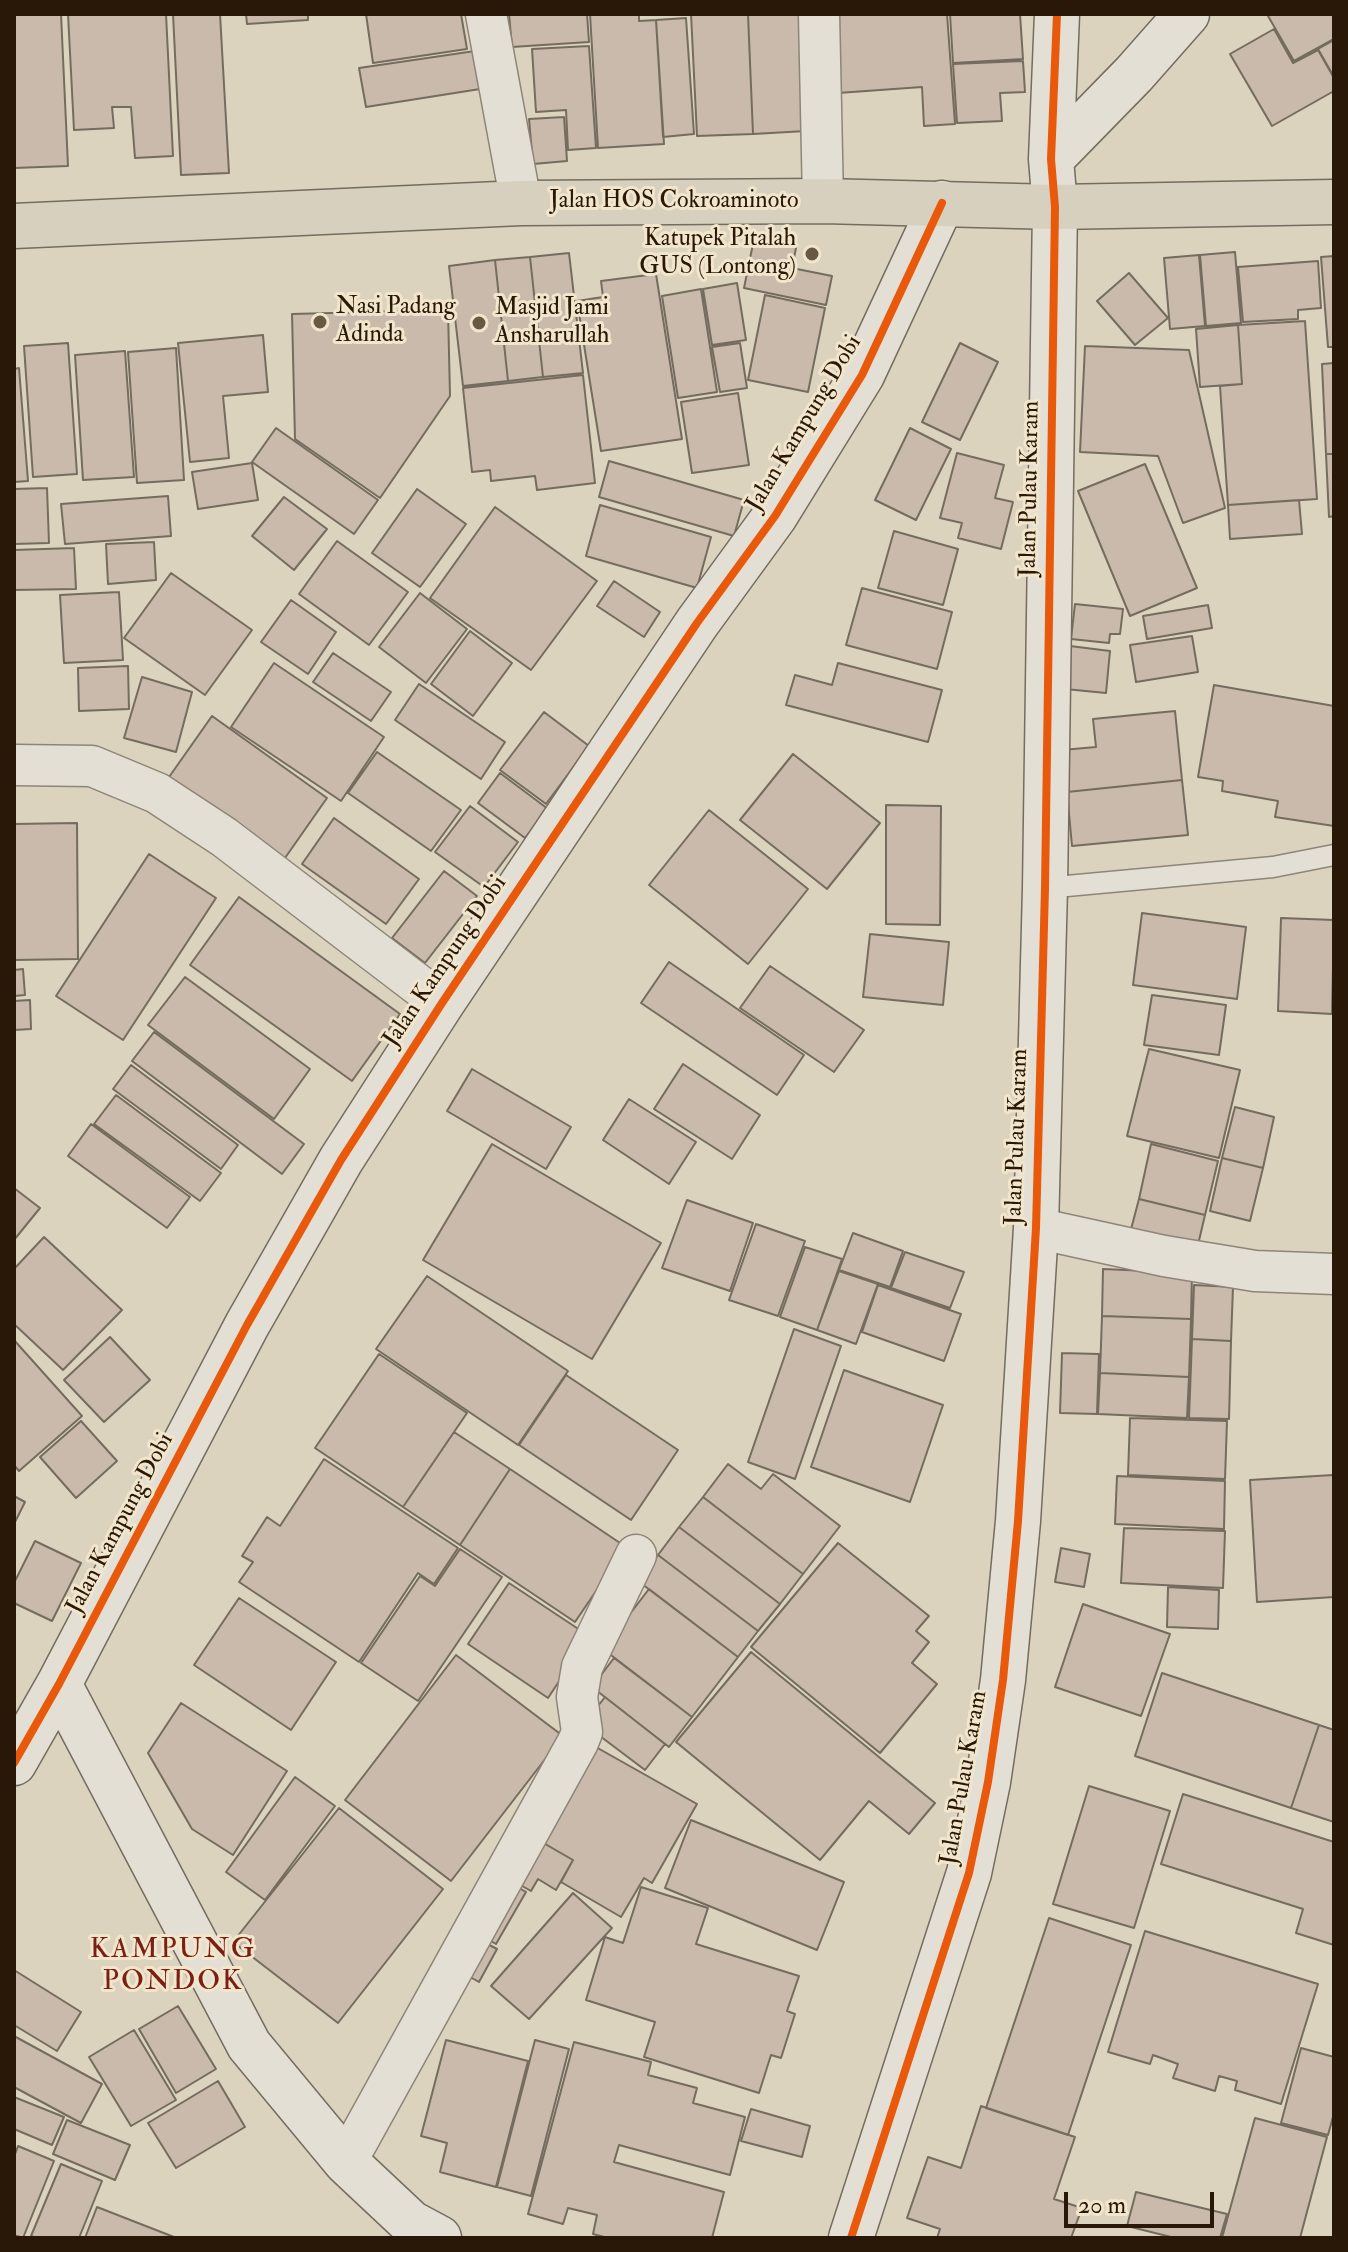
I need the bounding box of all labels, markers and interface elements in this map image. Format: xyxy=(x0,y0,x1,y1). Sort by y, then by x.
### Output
street label: Jalan HOS Cokroaminoto xyxy=(550,188,798,216)
place label: Katupek Pitalah GUS (Lontong) xyxy=(639,226,796,282)
marker: Katupek Pitalah GUS (Lontong) xyxy=(803,245,821,263)
place label: Nasi Padang Adinda xyxy=(336,294,456,350)
place label: Masjid Jami Ansharullah xyxy=(495,295,609,351)
marker: Nasi Padang Adinda xyxy=(311,313,329,331)
marker: Masjid Jami Ansharullah xyxy=(470,314,488,332)
street label: Jalan Kampung Dobi xyxy=(741,331,869,517)
street label: Jalan Pulau Karam xyxy=(1015,400,1047,578)
street label: Jalan Kampung Dobi xyxy=(378,871,514,1053)
street label: Jalan Pulau Karam xyxy=(1001,1048,1035,1226)
street label: Jalan Kampung Dobi xyxy=(61,1429,181,1619)
street label: Jalan Pulau Karam xyxy=(935,1689,995,1867)
district label: KAMPUNG PONDOK xyxy=(90,1934,256,2000)
scale bar xyxy=(1068,2176,1218,2226)
text: 20 m xyxy=(1078,2190,1126,2221)

